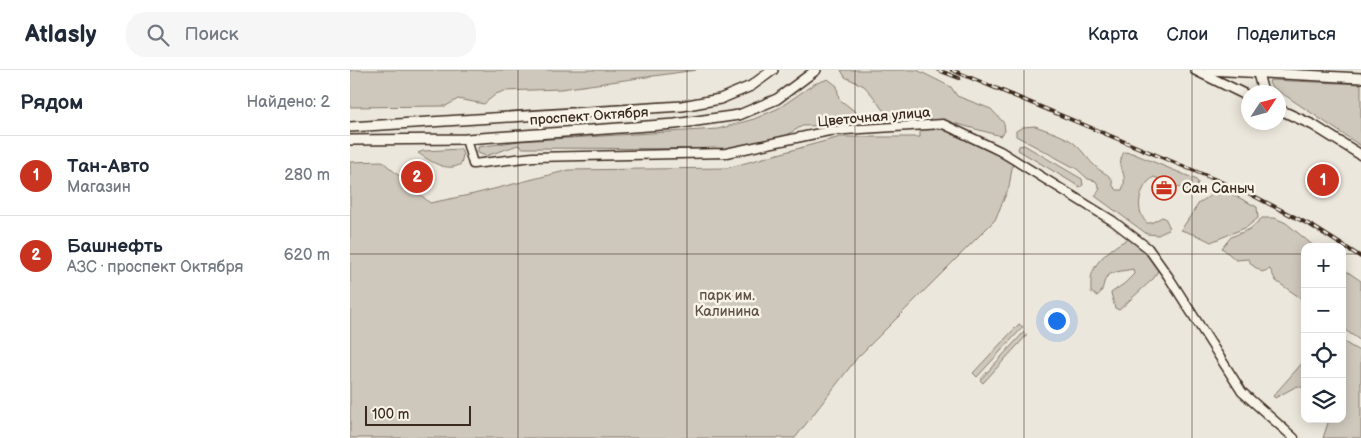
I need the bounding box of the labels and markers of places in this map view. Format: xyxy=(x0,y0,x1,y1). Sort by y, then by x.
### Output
pin: 2 xyxy=(401,158,433,196)
pin: 1 xyxy=(1307,161,1339,199)
office icon: Сан Саныч xyxy=(1151,175,1177,201)
place label: Сан Саныч xyxy=(1182,180,1254,197)

